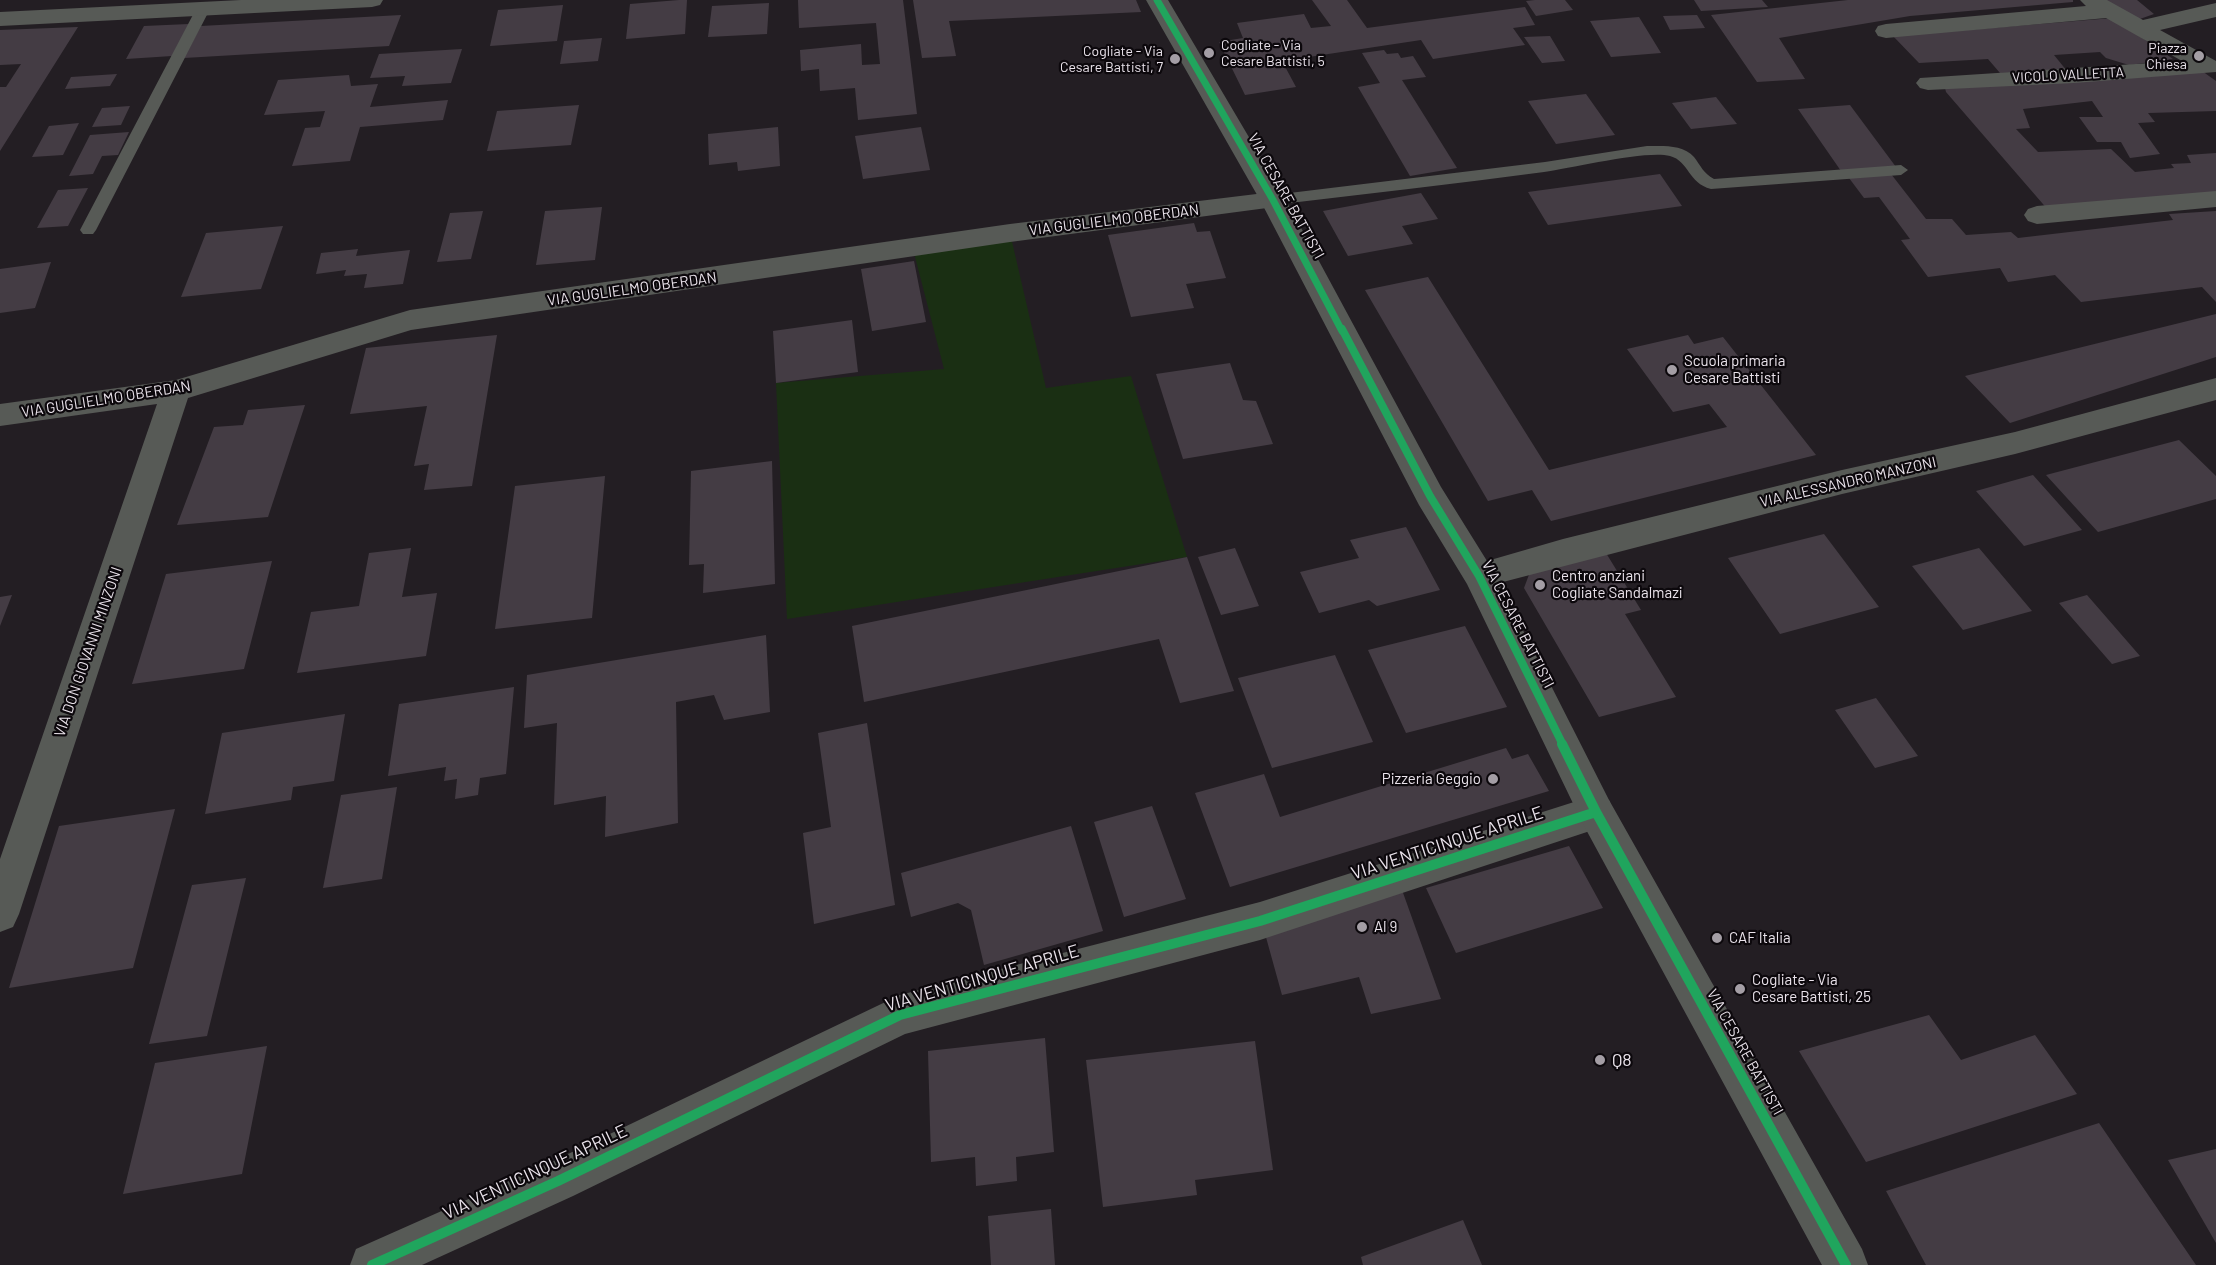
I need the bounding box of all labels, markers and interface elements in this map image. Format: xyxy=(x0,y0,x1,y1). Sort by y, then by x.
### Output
place label: Cogliate - Via Cesare Battisti, 5 xyxy=(1221,37,1325,70)
place label: Piazza Chiesa xyxy=(2146,40,2187,72)
place label: Cogliate - Via Cesare Battisti, 7 xyxy=(1060,43,1163,76)
marker: Cogliate - Via Cesare Battisti, 5 xyxy=(1202,46,1216,60)
marker: Piazza Chiesa xyxy=(2192,49,2206,63)
marker: Cogliate - Via Cesare Battisti, 7 xyxy=(1168,52,1182,66)
street label: VICOLO VALLETTA xyxy=(2012,64,2124,86)
street label: VIA CESARE BATTISTI xyxy=(1244,130,1328,262)
street label: VIA GUGLIELMO OBERDAN xyxy=(1028,201,1200,239)
street label: VIA GUGLIELMO OBERDAN xyxy=(546,268,718,310)
place label: Scuola primaria Cesare Battisti xyxy=(1684,352,1785,387)
marker: Scuola primaria Cesare Battisti xyxy=(1665,363,1679,377)
street label: VIA GUGLIELMO OBERDAN xyxy=(20,377,192,421)
street label: VIA ALESSANDRO MANZONI xyxy=(1758,453,1938,511)
street label: VIA CESARE BATTISTI xyxy=(1478,557,1558,691)
street label: VIA DON GIOVANNI MINZONI xyxy=(50,565,126,739)
place label: Centro anziani Cogliate Sandalmazi xyxy=(1552,567,1683,602)
marker: Centro anziani Cogliate Sandalmazi xyxy=(1533,578,1547,592)
place label: Pizzeria Geggio xyxy=(1382,770,1481,788)
marker: Pizzeria Geggio xyxy=(1486,772,1500,786)
street label: VIA VENTICINQUE APRILE xyxy=(1348,802,1546,884)
place label: Al 9 xyxy=(1374,918,1397,936)
marker: Al 9 xyxy=(1355,920,1369,934)
place label: CAF Italia xyxy=(1729,929,1791,947)
marker: CAF Italia xyxy=(1710,931,1724,945)
street label: VIA VENTICINQUE APRILE xyxy=(883,940,1081,1016)
place label: Cogliate - Via Cesare Battisti, 25 xyxy=(1752,971,1871,1006)
marker: Cogliate - Via Cesare Battisti, 25 xyxy=(1733,982,1747,996)
street label: VIA CESARE BATTISTI xyxy=(1703,986,1787,1118)
place label: Q8 xyxy=(1612,1049,1632,1071)
marker: Q8 xyxy=(1593,1053,1607,1067)
street label: VIA VENTICINQUE APRILE xyxy=(439,1120,631,1224)

